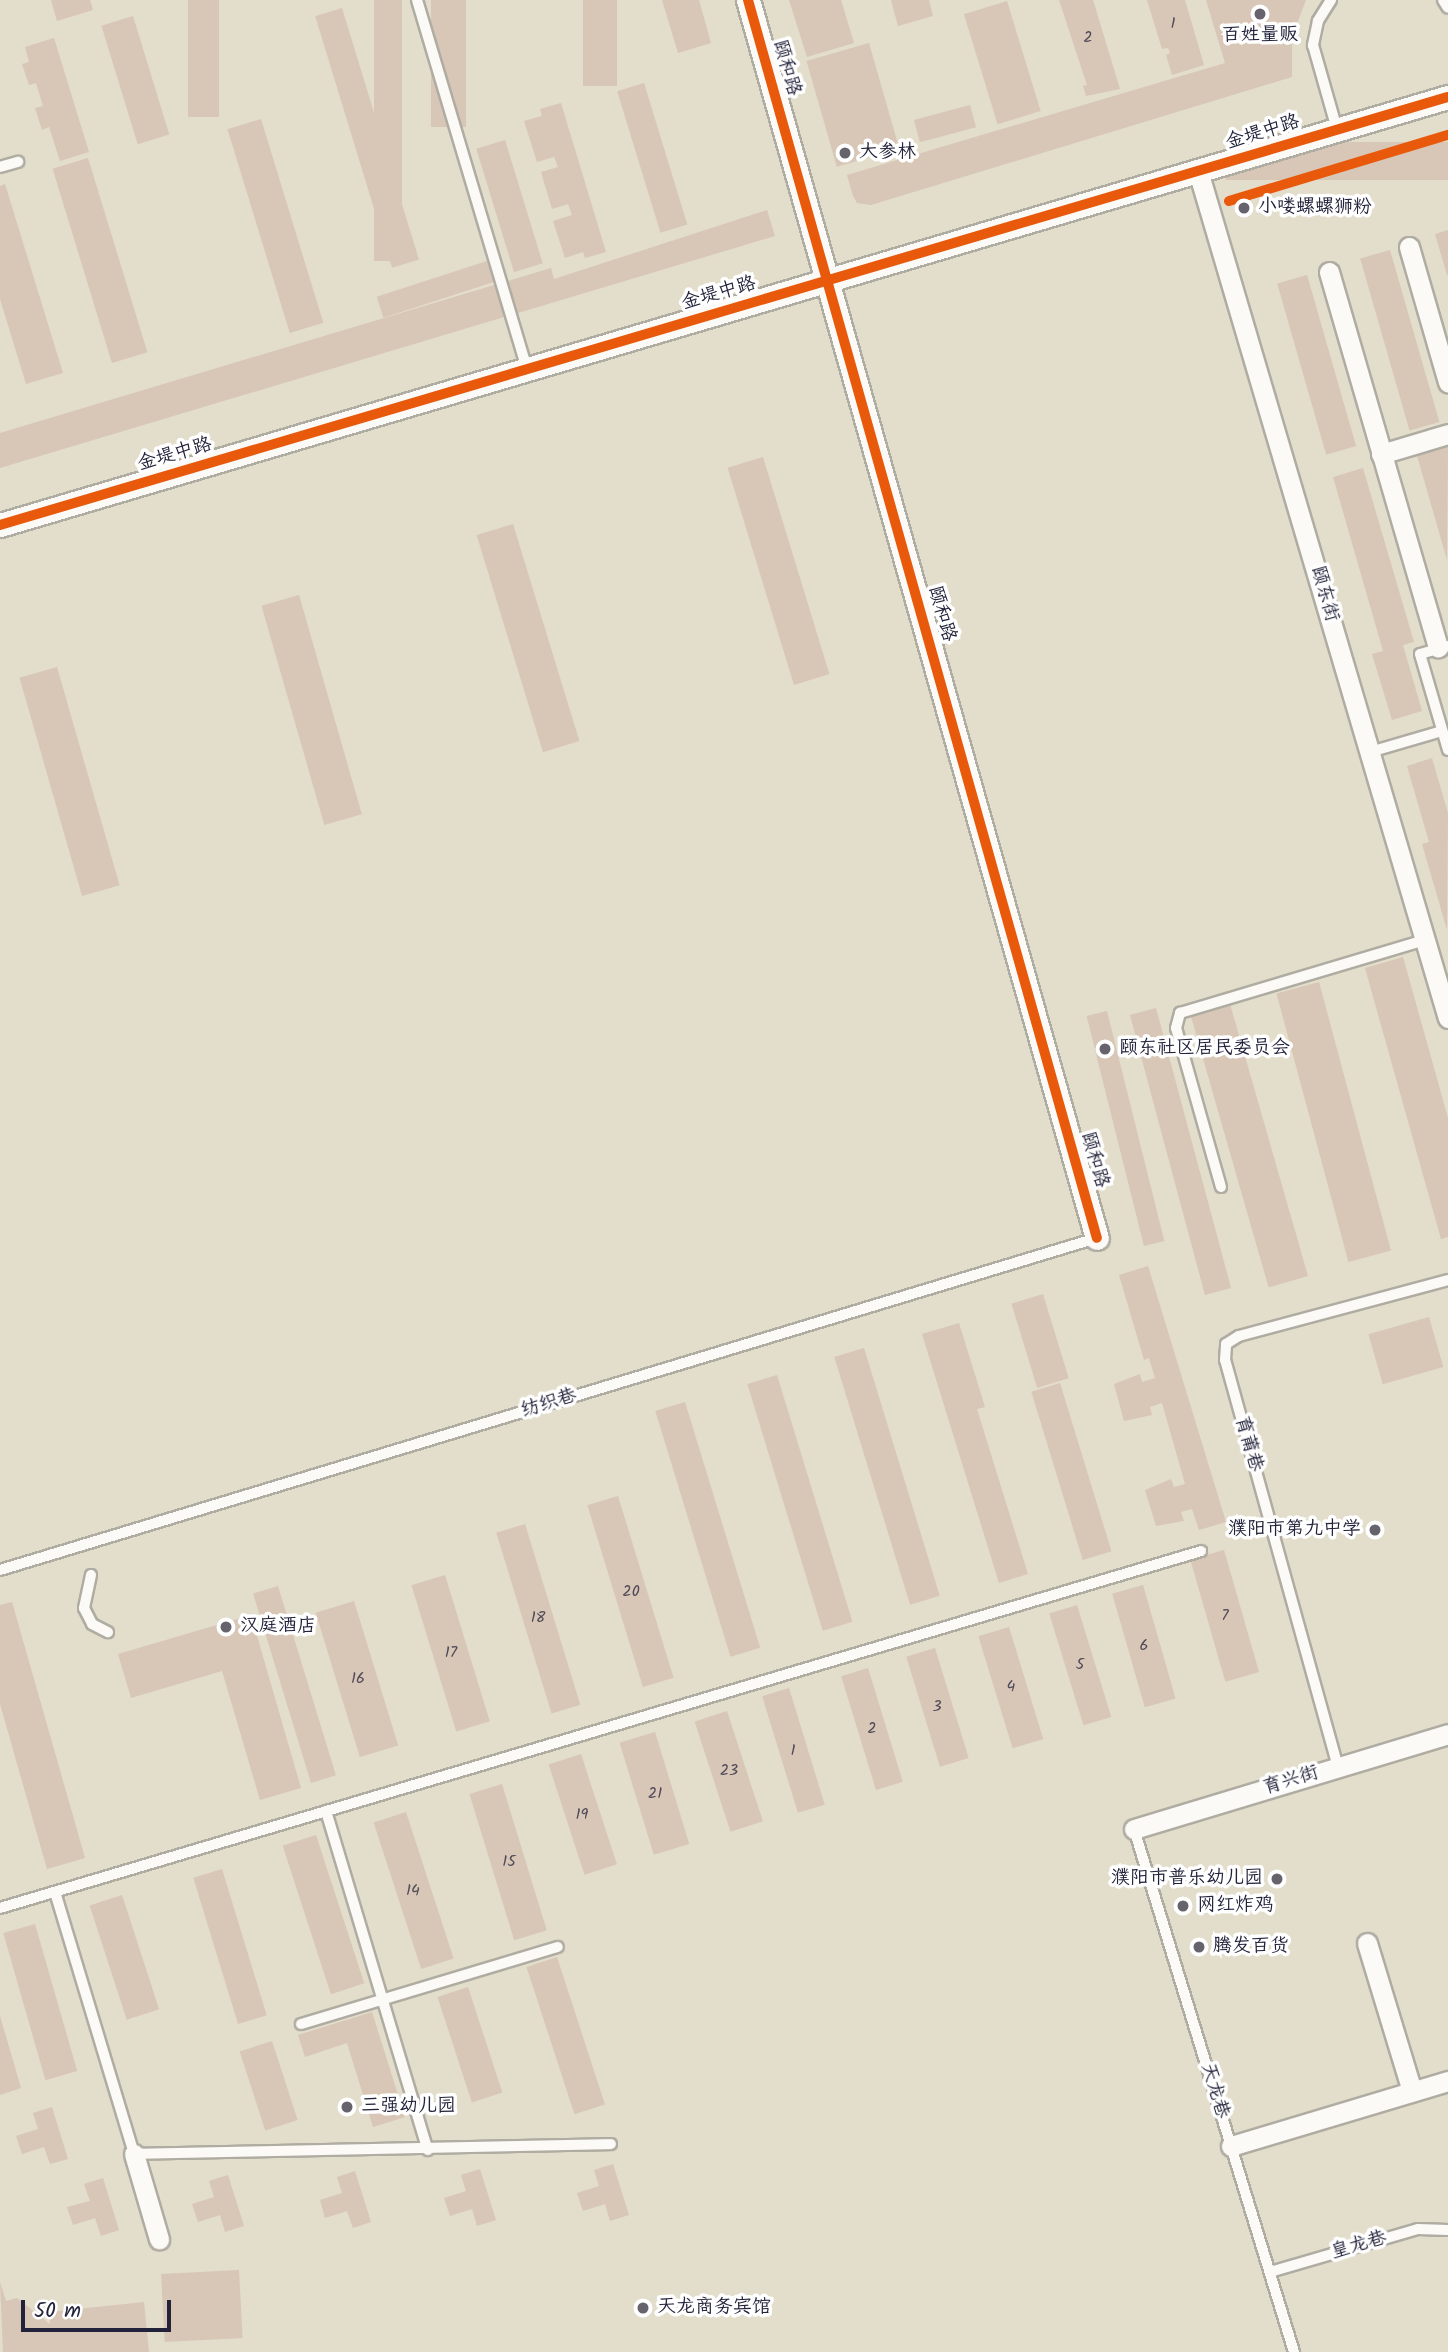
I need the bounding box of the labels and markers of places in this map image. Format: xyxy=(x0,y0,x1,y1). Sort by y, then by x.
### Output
marker: 百姓量贩 xyxy=(1252,6,1268,22)
place label: 百姓量贩 xyxy=(1222,25,1298,47)
place label: 大参林 xyxy=(859,142,916,164)
marker: 大参林 xyxy=(837,145,853,161)
place label: 小喽螺螺狮粉 xyxy=(1258,197,1372,219)
marker: 小喽螺螺狮粉 xyxy=(1236,200,1252,216)
place label: 颐东社区居民委员会 xyxy=(1119,1038,1290,1060)
marker: 颐东社区居民委员会 xyxy=(1097,1041,1113,1057)
place label: 濮阳市第九中学 xyxy=(1228,1519,1361,1541)
marker: 濮阳市第九中学 xyxy=(1367,1522,1383,1538)
place label: 汉庭酒店 xyxy=(240,1616,316,1638)
marker: 汉庭酒店 xyxy=(218,1619,234,1635)
place label: 濮阳市普乐幼儿园 xyxy=(1111,1868,1263,1890)
marker: 濮阳市普乐幼儿园 xyxy=(1269,1871,1285,1887)
place label: 网红炸鸡 xyxy=(1197,1895,1273,1917)
marker: 网红炸鸡 xyxy=(1175,1898,1191,1914)
place label: 腾发百货 xyxy=(1213,1936,1289,1958)
marker: 腾发百货 xyxy=(1191,1939,1207,1955)
place label: 三强幼儿园 xyxy=(361,2096,456,2118)
marker: 三强幼儿园 xyxy=(339,2099,355,2115)
place label: 天龙商务宾馆 xyxy=(657,2297,771,2319)
marker: 天龙商务宾馆 xyxy=(635,2300,651,2316)

